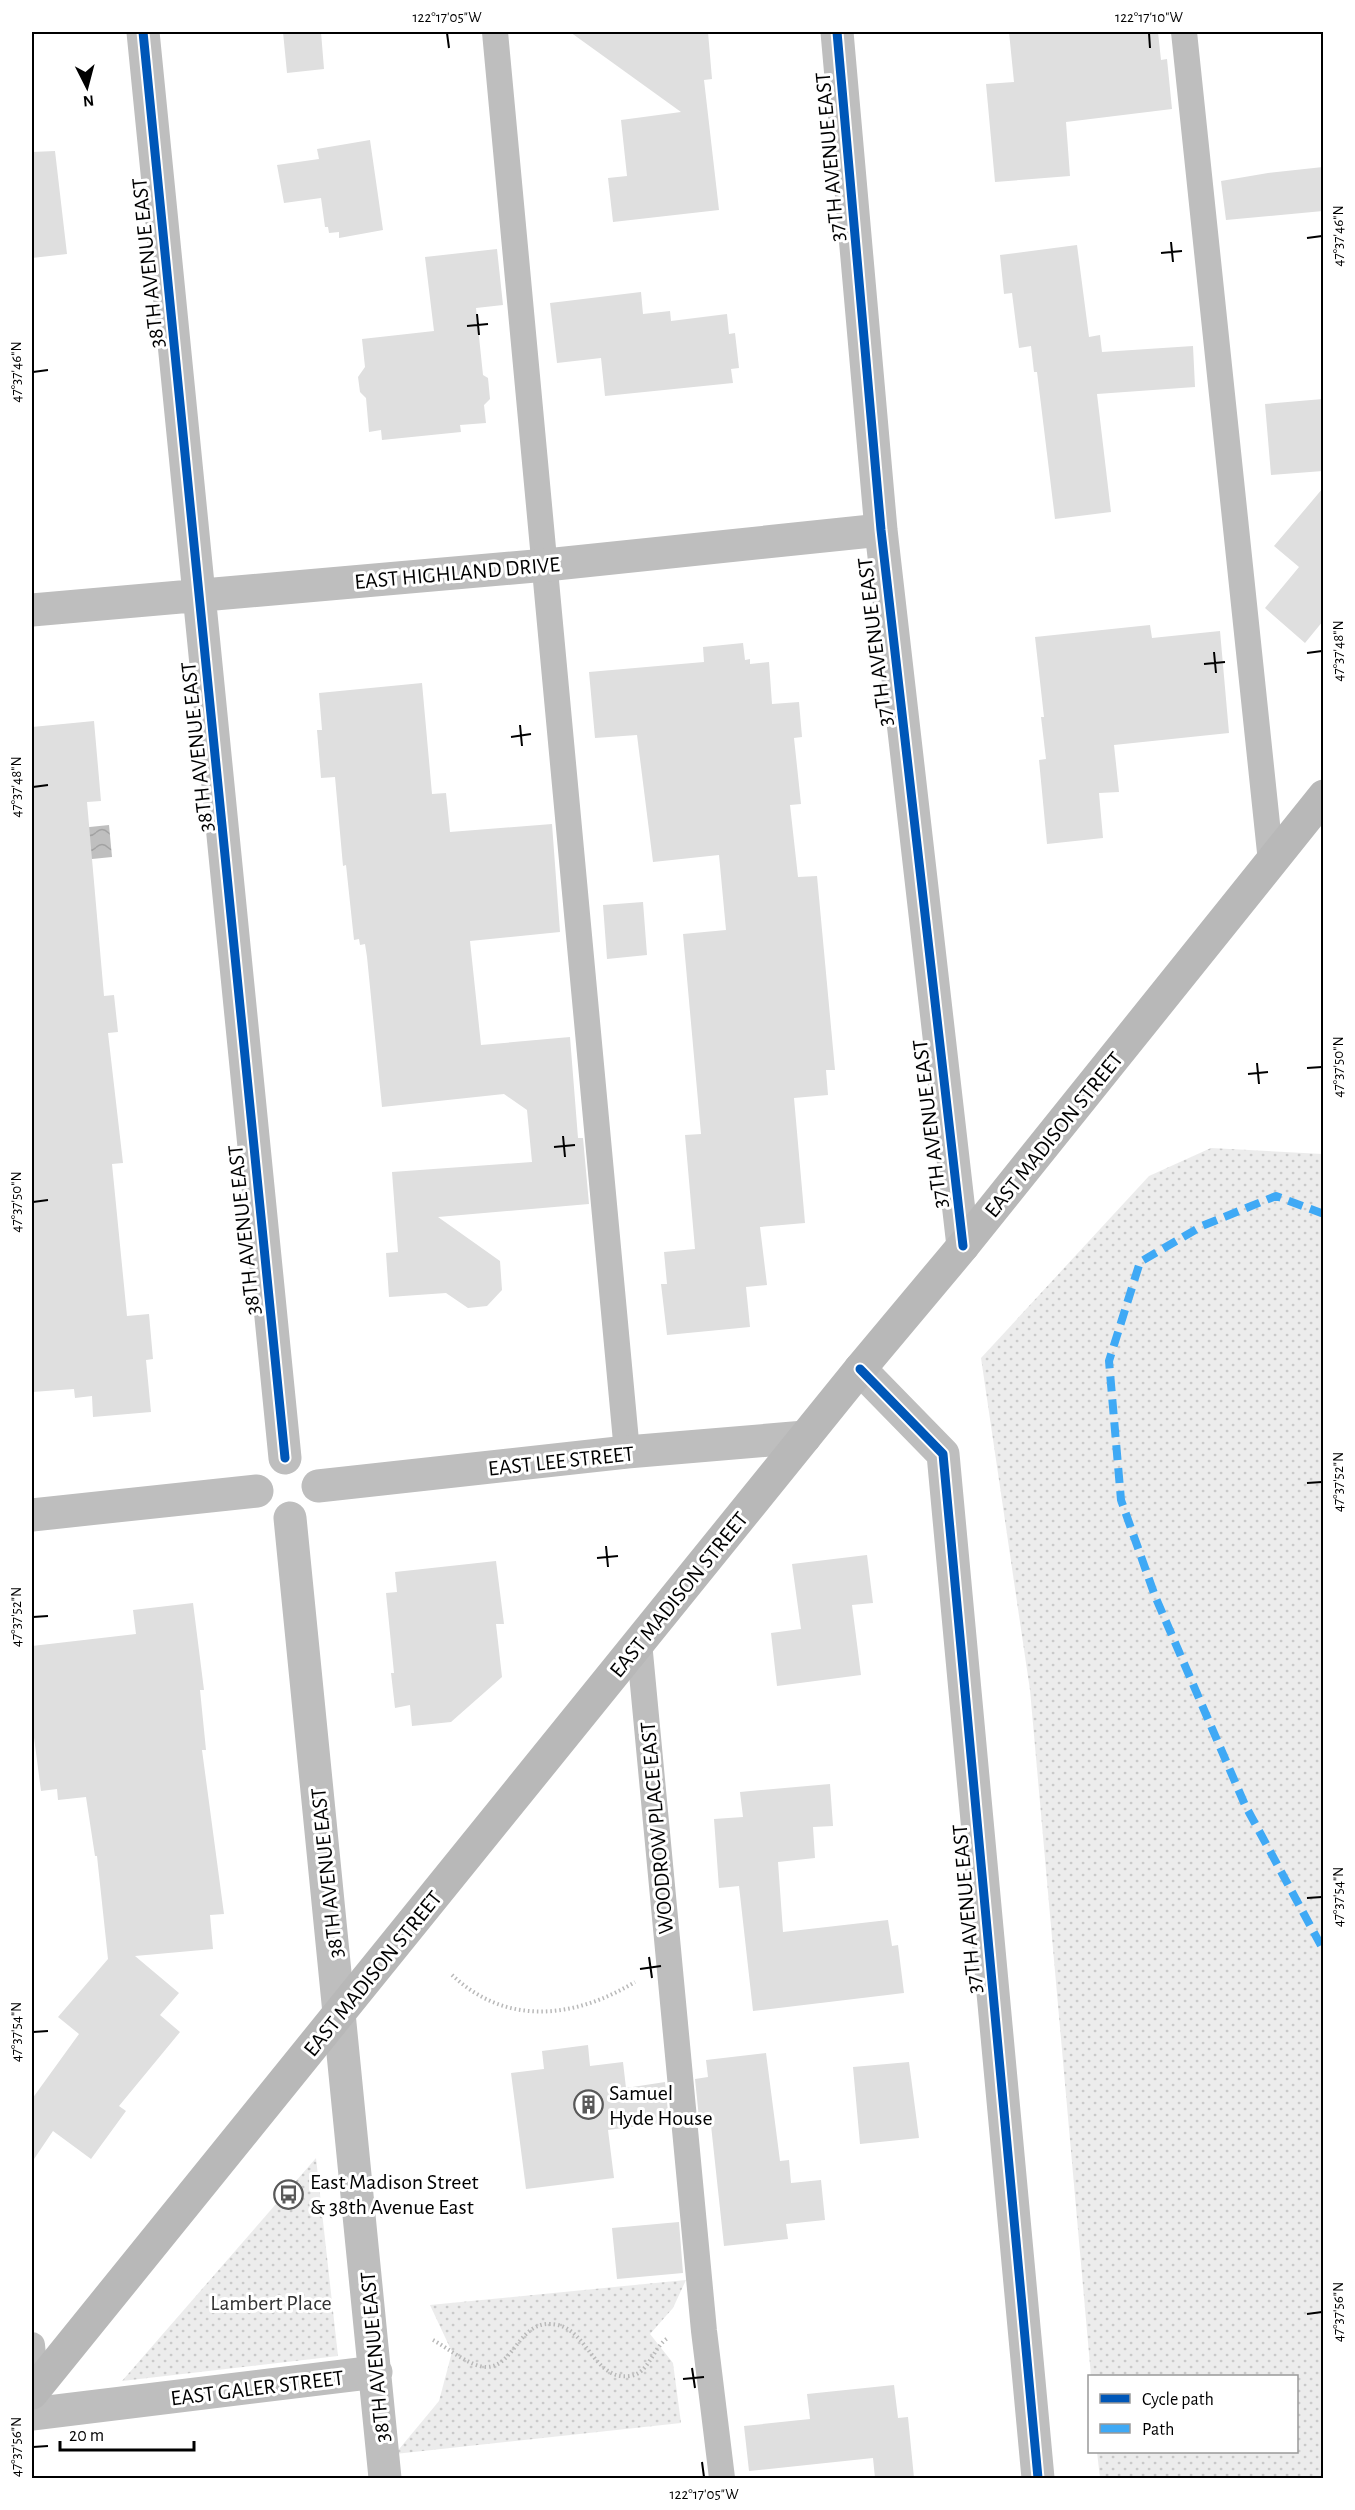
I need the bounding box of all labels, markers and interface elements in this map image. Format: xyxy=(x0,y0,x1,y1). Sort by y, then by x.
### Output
text: 122°17'05"W xyxy=(412,10,482,25)
text: 122°17'10"W xyxy=(1115,10,1184,25)
north arrow xyxy=(57,57,117,117)
street label: 37TH AVENUE EAST xyxy=(812,71,848,243)
text: N xyxy=(82,92,95,109)
street label: 38TH AVENUE EAST xyxy=(128,176,168,349)
text: 47°37'46"N xyxy=(1331,205,1346,267)
text: 47°37'46"N xyxy=(9,341,24,403)
street label: EAST HIGHLAND DRIVE xyxy=(353,553,561,593)
street label: 37TH AVENUE EAST xyxy=(854,556,896,728)
text: 47°37'48"N xyxy=(1331,620,1346,682)
street label: 38TH AVENUE EAST xyxy=(177,660,217,833)
text: 47°37'48"N xyxy=(9,756,24,818)
text: 47°37'50"N xyxy=(1331,1036,1346,1098)
street label: 37TH AVENUE EAST xyxy=(909,1038,951,1210)
street label: EAST MADISON STREET xyxy=(980,1048,1127,1222)
street label: 38TH AVENUE EAST xyxy=(224,1143,264,1316)
text: 47°37'50"N xyxy=(9,1171,24,1233)
street label: EAST LEE STREET xyxy=(487,1442,635,1480)
text: 47°37'52"N xyxy=(1331,1452,1346,1512)
street label: EAST MADISON STREET xyxy=(605,1508,752,1682)
text: 47°37'52"N xyxy=(9,1587,24,1647)
street label: WOODROW PLACE EAST xyxy=(637,1721,677,1935)
street label: 38TH AVENUE EAST xyxy=(307,1786,347,1959)
street label: 37TH AVENUE EAST xyxy=(949,1823,985,1995)
text: 47°37'54"N xyxy=(1331,1867,1346,1927)
street label: EAST MADISON STREET xyxy=(299,1887,446,2061)
text: 47°37'54"N xyxy=(9,2002,24,2062)
place label: Samuel Hyde House xyxy=(609,2082,713,2129)
building icon: Samuel Hyde House xyxy=(572,2089,604,2121)
place label: East Madison Street & 38th Avenue East xyxy=(310,2171,479,2218)
bus stop icon: East Madison Street & 38th Avenue East xyxy=(273,2178,305,2210)
street label: 38TH AVENUE EAST xyxy=(357,2270,393,2443)
text: 47°37'56"N xyxy=(1331,2282,1346,2342)
park label: Lambert Place xyxy=(210,2292,332,2314)
street label: EAST GALER STREET xyxy=(169,2366,345,2410)
legend xyxy=(1088,2375,1298,2453)
text: Cycle path xyxy=(1142,2391,1214,2409)
scale bar xyxy=(60,2414,194,2452)
text: 47°37'56"N xyxy=(9,2417,24,2477)
text: Path xyxy=(1142,2421,1174,2439)
text: 20 m xyxy=(69,2427,104,2445)
text: 122°17'05"W xyxy=(669,2487,739,2502)

